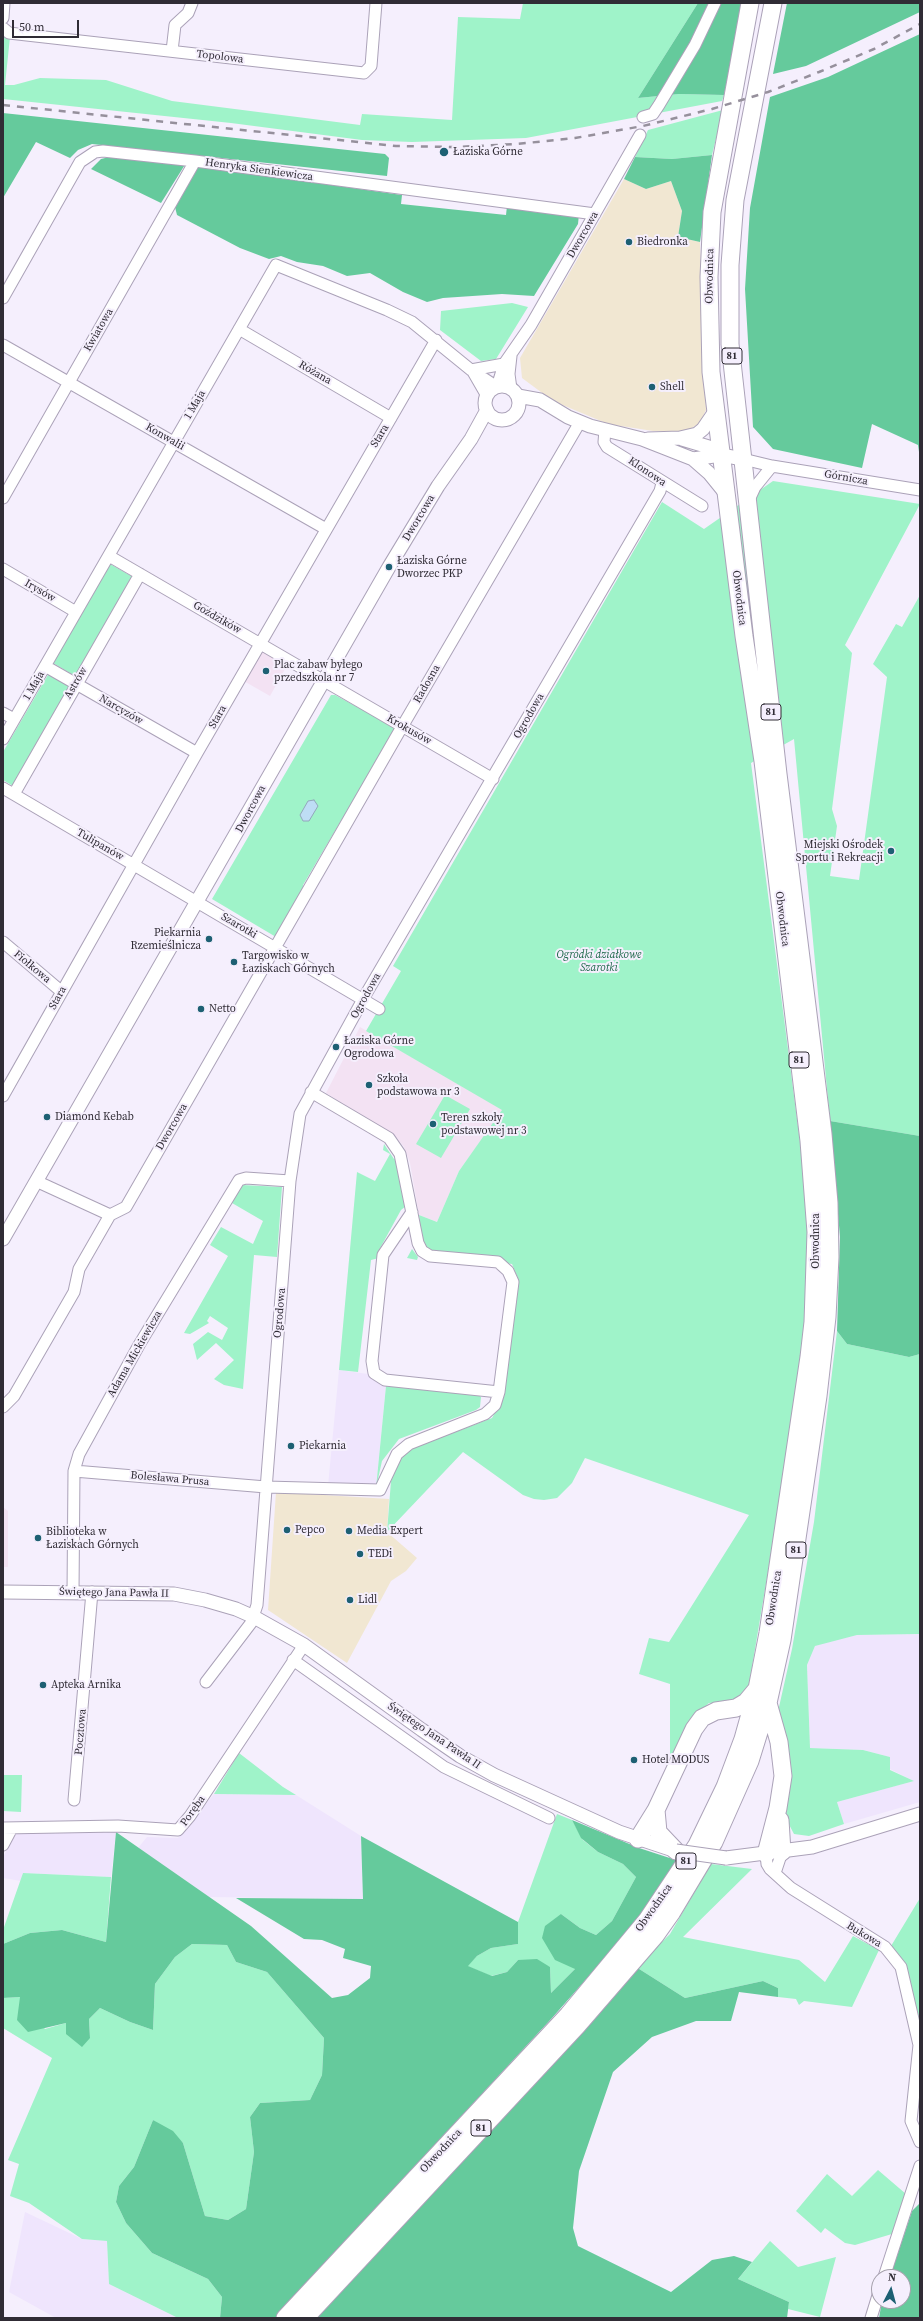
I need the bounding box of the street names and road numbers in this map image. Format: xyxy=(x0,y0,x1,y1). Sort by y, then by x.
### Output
street label: Topolowa xyxy=(196,48,244,66)
street label: Henryka Sienkiewicza xyxy=(204,156,314,184)
street label: Dworcowa xyxy=(564,209,602,261)
street label: Obwodnica xyxy=(703,248,717,304)
street label: Kwiatowa xyxy=(81,306,117,354)
road number: 81 xyxy=(722,348,742,364)
street label: Różana xyxy=(296,358,334,388)
street label: 1 Maja xyxy=(181,388,209,422)
street label: Konwalii xyxy=(143,420,187,454)
street label: Stara xyxy=(368,422,392,450)
street label: Klonowa xyxy=(625,454,669,490)
street label: Górnicza xyxy=(823,468,869,488)
street label: Dworcowa xyxy=(400,492,438,544)
street label: Obwodnica xyxy=(729,570,749,626)
street label: Irysów xyxy=(22,577,58,605)
street label: Goździków xyxy=(191,599,243,637)
street label: Radosna xyxy=(411,662,443,706)
street label: Astrów xyxy=(62,665,90,701)
street label: 1 Maja xyxy=(20,669,48,703)
street label: Ogrodowa xyxy=(511,691,547,741)
street label: Narcyzów xyxy=(97,692,145,728)
street label: Stara xyxy=(206,703,230,731)
road number: 81 xyxy=(761,704,781,720)
street label: Krokusów xyxy=(384,712,434,748)
street label: Dworcowa xyxy=(233,783,269,835)
street label: Tulipanów xyxy=(74,826,126,864)
street label: Obwodnica xyxy=(772,891,792,947)
street label: Szarotki xyxy=(219,910,259,942)
street label: Fiołkowa xyxy=(11,948,53,986)
street label: Ogrodowa xyxy=(348,971,384,1021)
street label: Stara xyxy=(46,984,70,1012)
road number: 81 xyxy=(789,1052,809,1068)
street label: Dworcowa xyxy=(153,1101,191,1153)
street label: Obwodnica xyxy=(809,1213,823,1269)
street label: Ogrodowa xyxy=(271,1287,289,1339)
street label: Adama Mickiewicza xyxy=(105,1308,165,1400)
street label: Bolesława Prusa xyxy=(130,1469,210,1489)
road number: 81 xyxy=(786,1542,806,1558)
street label: Obwodnica xyxy=(763,1570,785,1626)
street label: Świętego Jana Pawła II xyxy=(59,1585,169,1601)
street label: Świętego Jana Pawła II xyxy=(385,1700,483,1772)
street label: Pocztowa xyxy=(72,1708,90,1756)
street label: Poręba xyxy=(178,1793,208,1829)
road number: 81 xyxy=(676,1853,696,1869)
street label: Obwodnica xyxy=(633,1881,675,1935)
street label: Bukowa xyxy=(844,1919,884,1951)
road number: 81 xyxy=(471,2120,491,2136)
street label: Obwodnica xyxy=(417,2126,465,2176)

